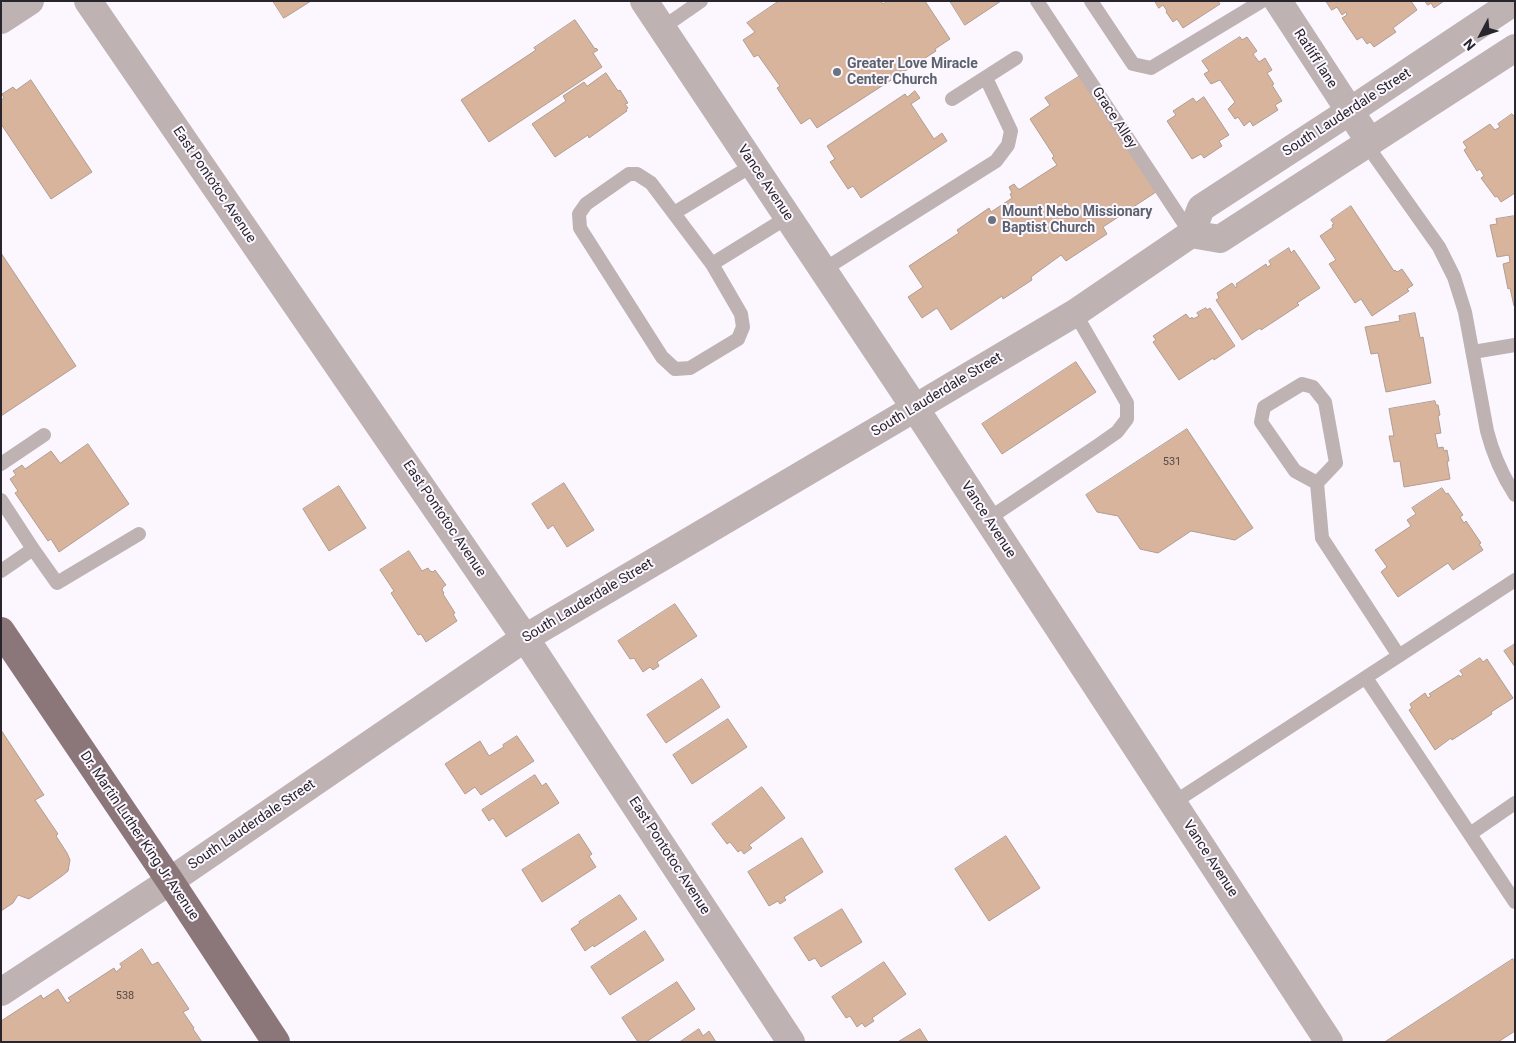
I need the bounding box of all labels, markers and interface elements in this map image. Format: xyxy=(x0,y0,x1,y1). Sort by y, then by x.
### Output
north arrow xyxy=(1456,10,1506,60)
street label: Ratliff lane xyxy=(1290,26,1340,92)
text: N xyxy=(1460,36,1479,54)
place label: Greater Love Miracle Center Church xyxy=(847,56,978,88)
street label: South Lauderdale Street xyxy=(1280,65,1414,161)
marker: Greater Love Miracle Center Church xyxy=(831,66,843,78)
street label: Grace Alley xyxy=(1088,84,1140,152)
street label: East Pontotoc Avenue xyxy=(169,124,259,246)
street label: Vance Avenue xyxy=(733,142,797,224)
place label: Mount Nebo Missionary Baptist Church xyxy=(1002,204,1152,236)
marker: Mount Nebo Missionary Baptist Church xyxy=(986,214,998,226)
street label: South Lauderdale Street xyxy=(869,349,1005,441)
house number: 531 xyxy=(1163,455,1181,469)
street label: East Pontotoc Avenue xyxy=(399,458,489,580)
street label: Vance Avenue xyxy=(957,479,1019,561)
street label: South Lauderdale Street xyxy=(520,555,656,647)
street label: Dr. Martin Luther King Jr Avenue xyxy=(76,748,202,924)
street label: South Lauderdale Street xyxy=(185,776,319,874)
street label: East Pontotoc Avenue xyxy=(625,794,713,918)
street label: Vance Avenue xyxy=(1179,818,1241,900)
house number: 538 xyxy=(116,989,134,1003)

